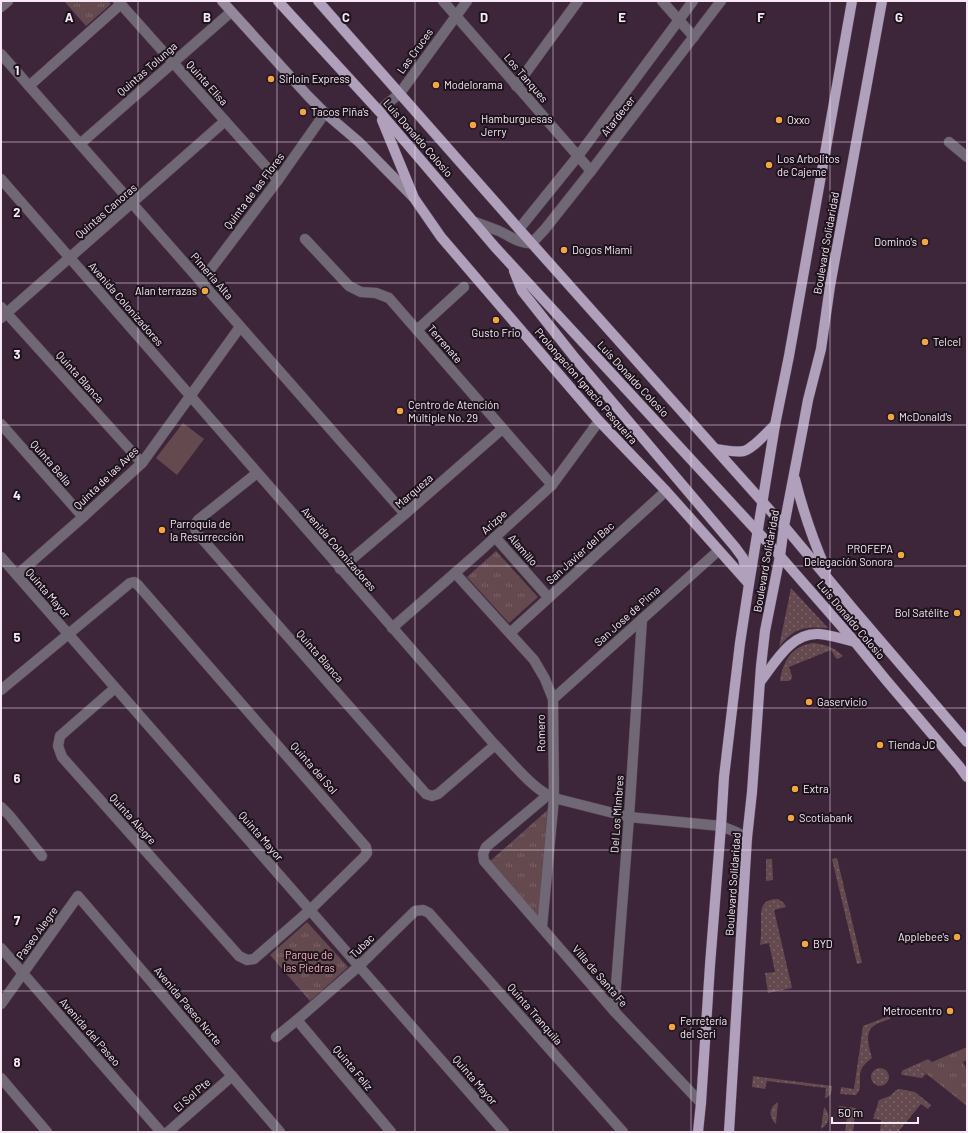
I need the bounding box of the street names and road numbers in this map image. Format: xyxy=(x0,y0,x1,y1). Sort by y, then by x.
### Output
street label: Las Cruces xyxy=(394,26,435,76)
street label: Quintas Tolunga xyxy=(114,39,179,98)
street label: Los Tanques xyxy=(502,51,551,105)
street label: Quinta Elisa xyxy=(184,58,231,108)
street label: Atardecer xyxy=(598,93,637,138)
street label: Luis Donaldo Colosio xyxy=(381,96,456,179)
street label: Quinta de las Flores xyxy=(221,150,287,231)
street label: Quintas Canoras xyxy=(72,180,139,241)
street label: Boulevard Solidaridad xyxy=(810,191,841,295)
street label: Pimeria Alta xyxy=(189,250,236,302)
street label: Avenida Colonizadores xyxy=(86,259,166,348)
street label: Terrenate xyxy=(425,322,466,366)
street label: Prolongacion Ignacio Pesqueira xyxy=(532,325,640,446)
street label: Luis Donaldo Colosio xyxy=(595,338,672,419)
street label: Quinta Blanca xyxy=(54,348,107,405)
street label: Quinta Bella xyxy=(28,437,75,488)
street label: Quinta de las Aves xyxy=(71,443,141,512)
street label: Marqueza xyxy=(392,471,435,511)
street label: Avenida Colonizadores xyxy=(299,504,379,593)
street label: Arizpe xyxy=(478,507,509,537)
street label: Boulevard Solidaridad xyxy=(750,509,781,613)
street label: San Javier del Bac xyxy=(543,519,617,587)
street label: Alamillo xyxy=(506,531,541,568)
street label: Quinta Mayor xyxy=(23,565,73,620)
street label: Luis Donaldo Colosio xyxy=(815,578,888,662)
street label: San Jose de Pima xyxy=(591,583,662,649)
street label: Quinta Blanca xyxy=(294,627,347,684)
street label: Romero xyxy=(534,714,547,752)
street label: Quinta del Sol xyxy=(288,739,340,796)
street label: Del Los MImbres xyxy=(607,775,626,853)
street label: Quinta Alegre xyxy=(107,791,160,847)
street label: Quinta Mayor xyxy=(236,808,286,863)
street label: Boulevard Solidaridad xyxy=(722,832,743,936)
street label: Paseo Alegre xyxy=(13,904,60,962)
street label: Tubac xyxy=(347,931,377,960)
street label: Villa de Santa Fe xyxy=(570,942,631,1009)
street label: Avenida Paseo Norte xyxy=(152,964,225,1048)
street label: Quinta Tranquila xyxy=(505,980,566,1047)
street label: Avenida del Paseo xyxy=(57,995,123,1068)
street label: Quinta Feliz xyxy=(331,1043,376,1093)
street label: Quinta Mayor xyxy=(450,1052,500,1107)
street label: El Sol Pte xyxy=(171,1075,213,1114)

